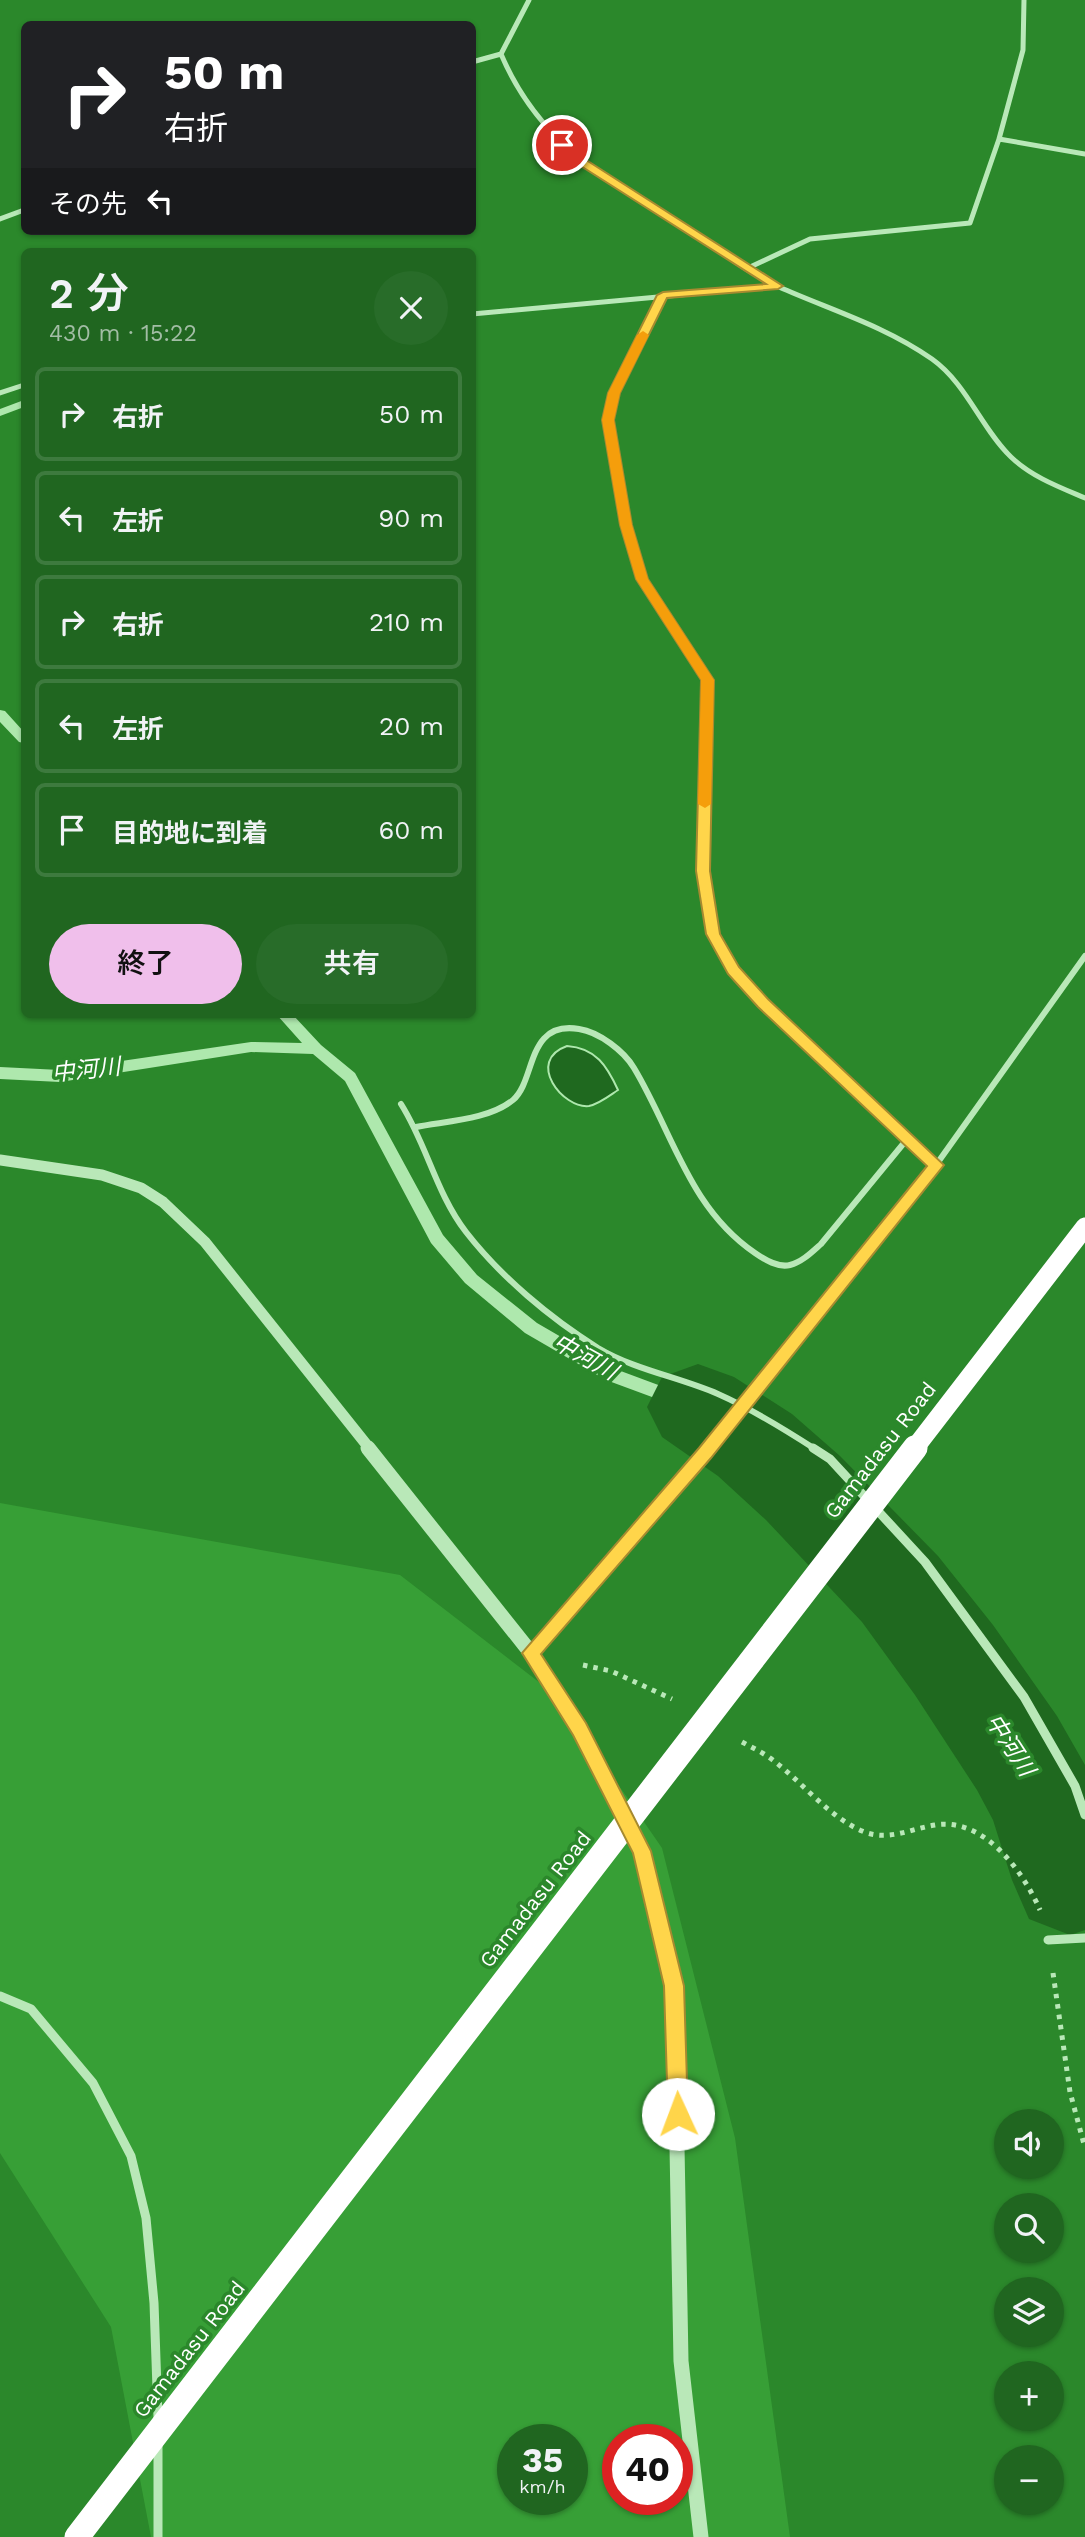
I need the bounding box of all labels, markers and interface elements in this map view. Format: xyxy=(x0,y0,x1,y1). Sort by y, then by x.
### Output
text: 50 m xyxy=(164,43,284,101)
icon: right xyxy=(49,49,140,140)
text: 右折 xyxy=(164,109,228,147)
pin xyxy=(532,115,592,175)
icon: arrive xyxy=(543,126,581,164)
icon: left xyxy=(141,182,179,220)
text: その先 xyxy=(49,189,127,219)
text: 2 分 xyxy=(49,269,129,318)
button: close xyxy=(374,271,448,345)
text: 430 m · 15:22 xyxy=(49,320,197,347)
icon: right xyxy=(53,395,91,433)
text: 50 m xyxy=(379,399,444,429)
text: 右折 xyxy=(112,402,164,432)
icon: left xyxy=(53,499,91,537)
text: 90 m xyxy=(378,503,444,533)
text: 左折 xyxy=(112,506,164,536)
icon: right xyxy=(53,603,91,641)
text: 210 m xyxy=(369,607,444,637)
text: 右折 xyxy=(112,610,164,640)
icon: left xyxy=(53,707,91,745)
text: 20 m xyxy=(379,711,444,741)
text: 左折 xyxy=(112,714,164,744)
icon: arrive xyxy=(53,811,91,849)
text: 60 m xyxy=(378,815,444,845)
text: 目的地に到着 xyxy=(112,818,268,848)
button: 終了 xyxy=(49,924,242,1004)
button: 共有 xyxy=(256,924,448,1004)
water label: 中河川 xyxy=(50,1053,125,1087)
water label: 中河川 xyxy=(548,1328,624,1387)
street label: Gamadasu Road xyxy=(819,1377,941,1523)
water label: 中河川 xyxy=(980,1709,1042,1784)
street label: Gamadasu Road xyxy=(474,1826,596,1972)
position arrow xyxy=(641,2077,715,2151)
map controls xyxy=(994,2109,1064,2515)
button: sound xyxy=(994,2109,1064,2179)
button: search xyxy=(994,2193,1064,2263)
street label: Gamadasu Road xyxy=(128,2276,250,2422)
button: layers xyxy=(994,2277,1064,2347)
button: + xyxy=(994,2361,1064,2431)
speed limit sign: 40 xyxy=(602,2424,693,2515)
text: 35 xyxy=(522,2439,563,2481)
button: − xyxy=(994,2445,1064,2515)
text: km/h xyxy=(519,2476,566,2497)

